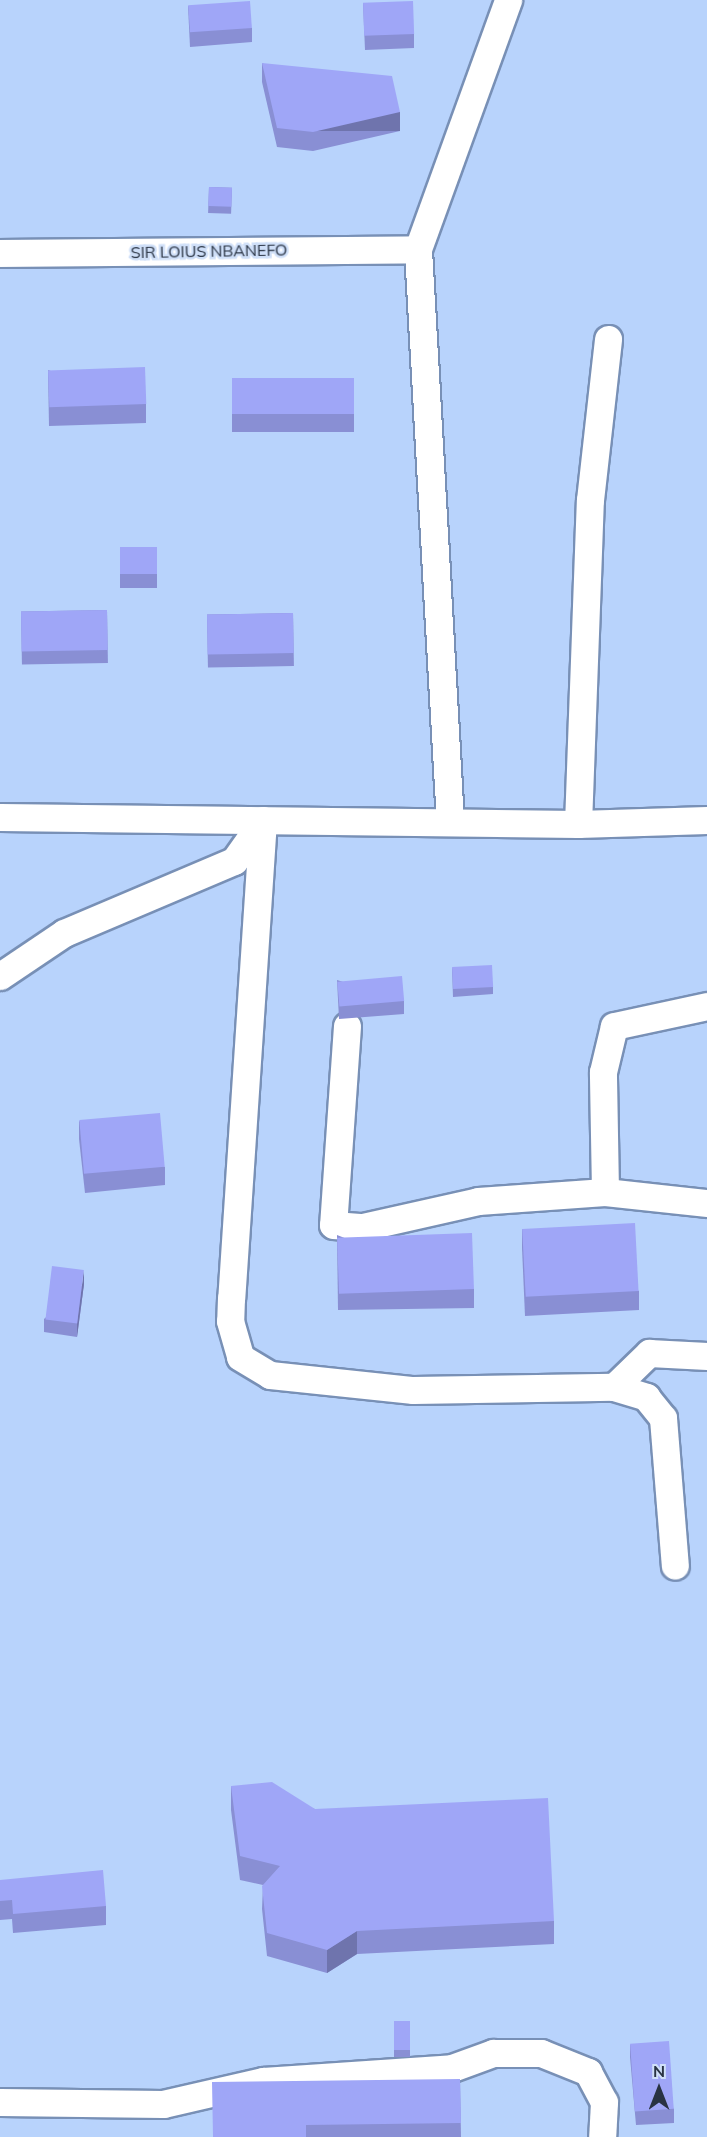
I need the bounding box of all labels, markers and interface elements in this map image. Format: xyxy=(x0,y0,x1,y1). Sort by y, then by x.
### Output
street label: SIR LOIUS NBANEFO xyxy=(130,240,288,262)
north arrow xyxy=(629,2059,689,2119)
text: N xyxy=(653,2061,665,2081)

